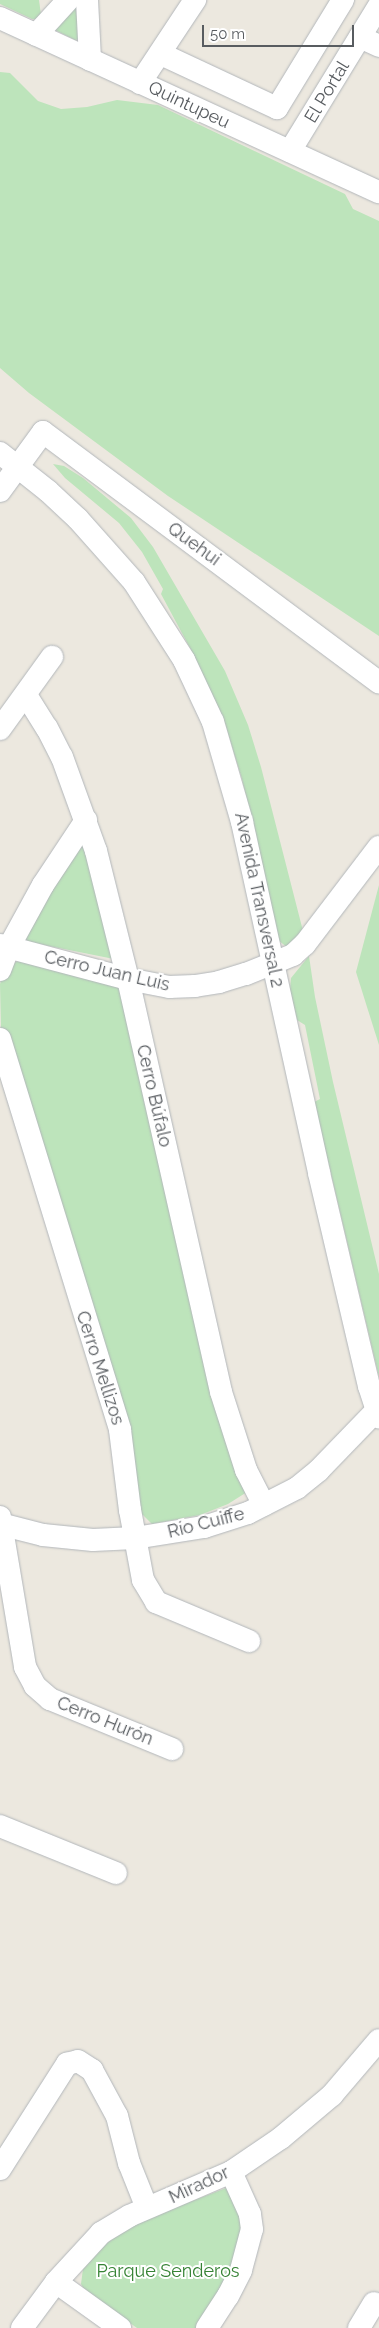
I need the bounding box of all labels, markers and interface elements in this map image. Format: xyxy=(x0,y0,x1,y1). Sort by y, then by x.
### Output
scale bar xyxy=(204,15,356,47)
text: 50 m xyxy=(210,25,245,43)
street label: El Portal xyxy=(300,57,354,127)
street label: Quintupeu xyxy=(145,77,233,133)
street label: Quehui xyxy=(163,518,225,570)
street label: Avenida Transversal 2 xyxy=(230,810,288,990)
street label: Cerro Juan Luis xyxy=(42,946,172,996)
street label: Cerro Búfalo xyxy=(132,1043,176,1149)
street label: Cerro Mellizos xyxy=(71,1308,129,1428)
street label: Río Cuiffe xyxy=(165,1503,247,1543)
street label: Cerro Hurón xyxy=(54,1692,156,1750)
street label: Mirador xyxy=(165,2162,233,2208)
park label: Parque Senderos xyxy=(96,2260,240,2282)

